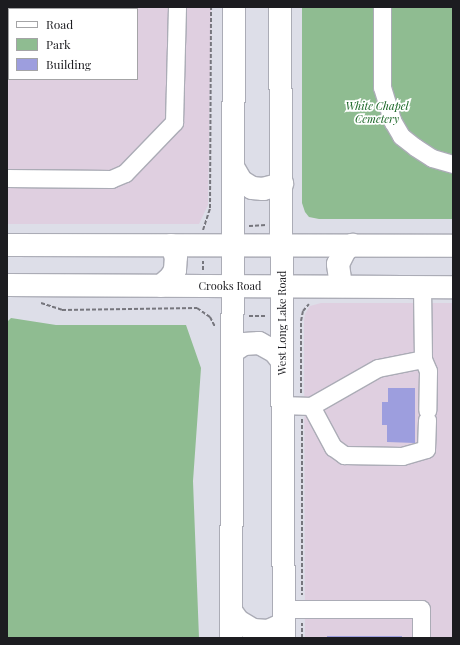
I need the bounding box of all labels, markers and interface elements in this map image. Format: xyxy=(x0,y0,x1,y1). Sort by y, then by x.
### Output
legend xyxy=(8,8,138,80)
text: Road xyxy=(46,16,73,32)
text: Park xyxy=(46,36,71,52)
text: Building xyxy=(46,56,91,72)
park label: White Chapel Cemetery xyxy=(345,100,409,126)
street label: West Long Lake Road xyxy=(275,271,289,375)
street label: Crooks Road xyxy=(199,279,261,293)

